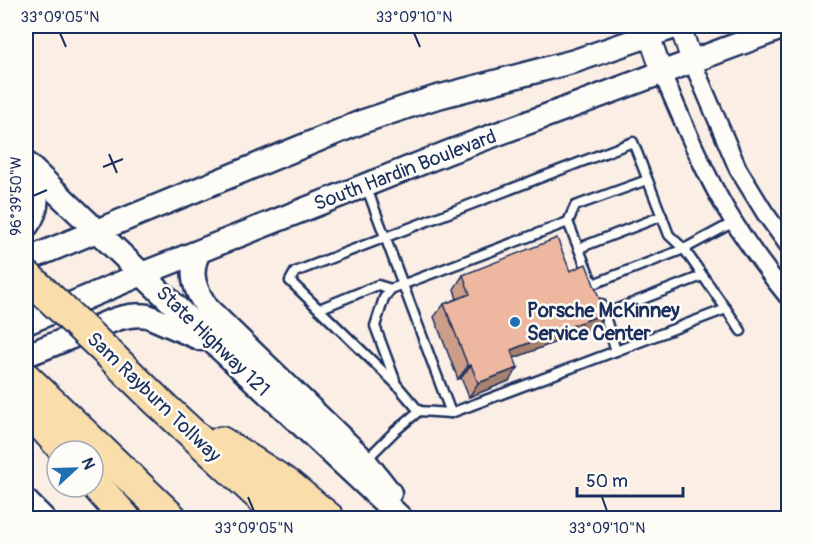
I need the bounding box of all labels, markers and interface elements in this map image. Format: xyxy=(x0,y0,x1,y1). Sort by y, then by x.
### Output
text: 33°09'05"N xyxy=(21,8,99,27)
text: 33°09'10"N xyxy=(376,8,452,27)
street label: South Hardin Boulevard xyxy=(310,124,500,216)
text: 96°39'50"W xyxy=(7,156,26,236)
street label: State Highway 121 xyxy=(151,280,275,402)
place label: Porsche McKinney Service Center xyxy=(527,298,680,346)
marker: Porsche McKinney Service Center xyxy=(508,315,522,329)
street label: Sam Rayburn Tollway xyxy=(82,327,227,468)
north arrow xyxy=(45,439,105,499)
text: N xyxy=(77,455,99,473)
scale bar xyxy=(577,460,684,498)
text: 50 m xyxy=(586,470,628,493)
text: 33°09'05"N xyxy=(215,519,293,538)
text: 33°09'10"N xyxy=(569,519,645,538)

